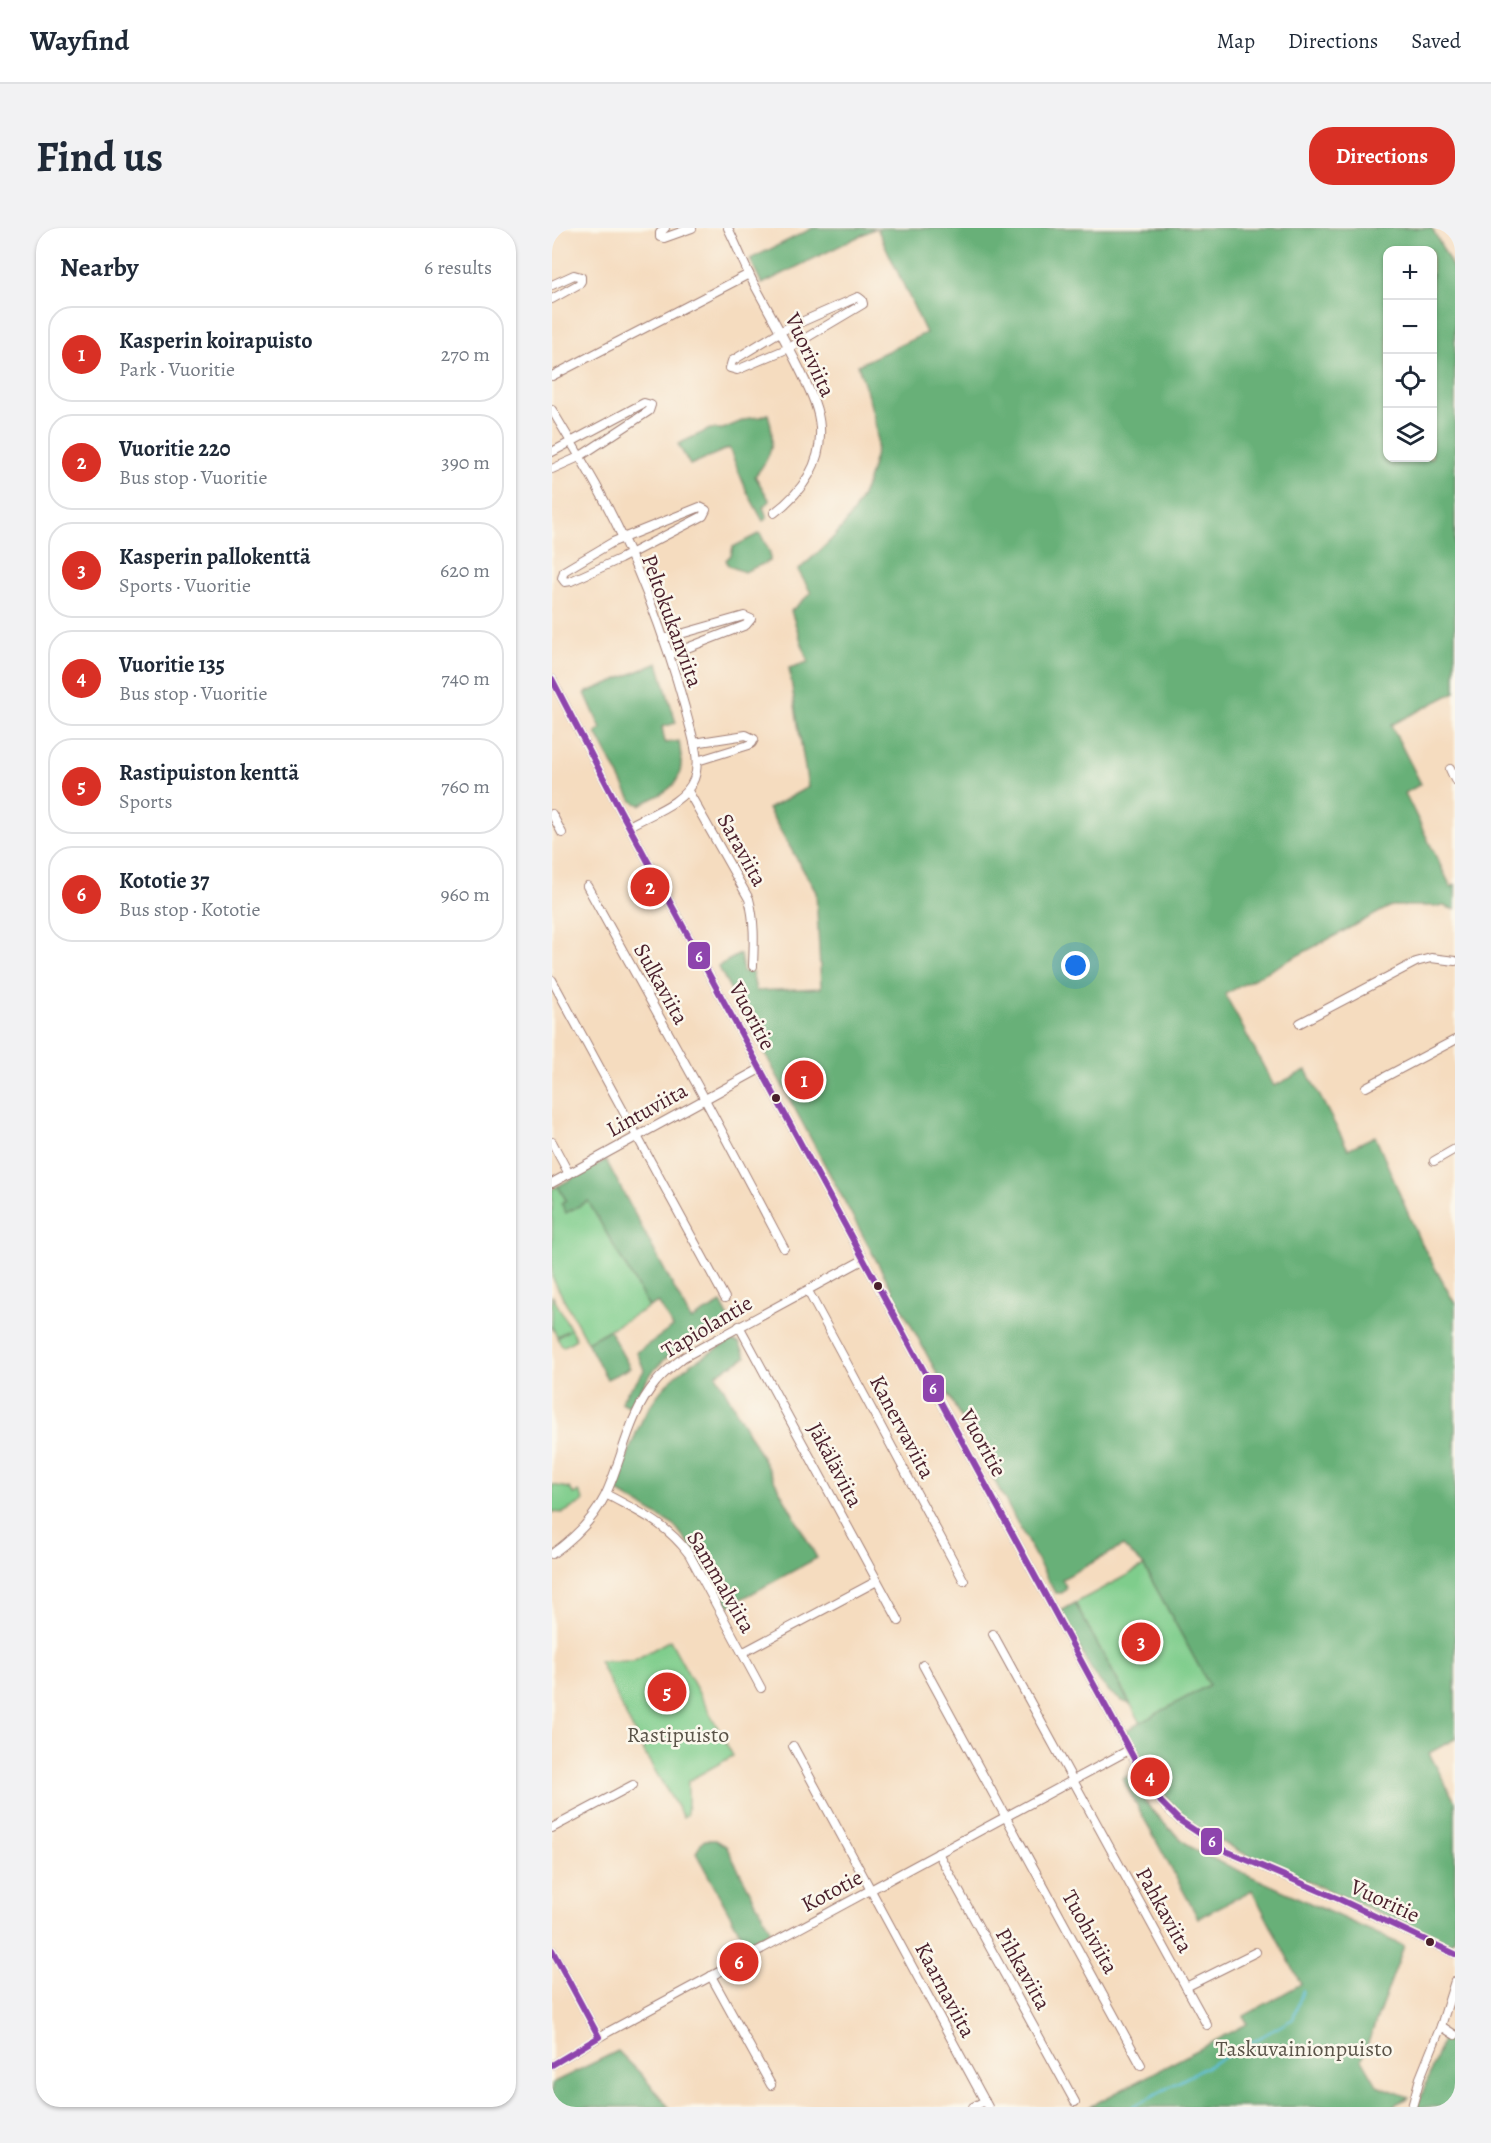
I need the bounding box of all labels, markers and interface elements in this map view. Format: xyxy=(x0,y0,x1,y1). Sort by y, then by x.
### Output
text: Wayfind xyxy=(30,22,129,60)
text: Map xyxy=(1217,27,1255,55)
text: Directions xyxy=(1288,27,1378,55)
text: Saved xyxy=(1411,27,1461,55)
button: Directions xyxy=(1309,127,1455,185)
text: Find us xyxy=(36,128,163,185)
map controls xyxy=(1383,246,1437,462)
button: + xyxy=(1383,246,1437,300)
text: Nearby xyxy=(60,250,139,285)
text: 6 results xyxy=(424,254,492,281)
button: − xyxy=(1383,300,1437,354)
street label: Vuoriviita xyxy=(777,307,843,403)
text: Kasperin koirapuisto xyxy=(119,326,313,356)
text: 1 xyxy=(78,341,85,368)
text: 270 m xyxy=(441,341,490,368)
button: locate xyxy=(1383,354,1437,408)
text: Park · Vuoritie xyxy=(119,356,235,383)
button: layers xyxy=(1383,408,1437,462)
text: Vuoritie 220 xyxy=(119,434,231,464)
text: 2 xyxy=(77,449,86,476)
text: 390 m xyxy=(441,449,490,476)
text: Bus stop · Vuoritie xyxy=(119,464,267,491)
text: Kasperin pallokenttä xyxy=(119,542,311,572)
street label: Peltokukanviita xyxy=(634,550,710,692)
text: 3 xyxy=(77,557,86,584)
text: 620 m xyxy=(440,557,490,584)
text: Sports · Vuoritie xyxy=(119,572,251,599)
text: Vuoritie 135 xyxy=(119,650,225,680)
text: 4 xyxy=(77,665,86,692)
text: 740 m xyxy=(441,665,490,692)
text: Bus stop · Vuoritie xyxy=(119,680,267,707)
text: Rastipuiston kenttä xyxy=(119,758,299,788)
text: 5 xyxy=(77,773,86,800)
text: 760 m xyxy=(441,773,490,800)
text: Sports xyxy=(119,788,172,815)
street label: Saraviita xyxy=(710,808,775,893)
pin: 2 xyxy=(630,864,670,910)
text: Kototie 37 xyxy=(119,866,209,896)
text: 6 xyxy=(77,881,86,908)
text: 960 m xyxy=(440,881,490,908)
text: Bus stop · Kototie xyxy=(119,896,260,923)
street label: Sulkaviita xyxy=(626,938,696,1031)
line badge: 6 xyxy=(687,941,711,970)
text: 6 xyxy=(695,946,703,968)
your location xyxy=(1061,951,1090,980)
street label: Vuoritie xyxy=(721,976,782,1055)
pin: 1 xyxy=(784,1058,824,1102)
street label: Lintuviita xyxy=(601,1075,694,1145)
unlabelled marker xyxy=(770,1092,782,1104)
unlabelled marker xyxy=(872,1280,884,1292)
street label: Tapiolantie xyxy=(656,1288,758,1366)
street label: Kanervaviita xyxy=(862,1370,942,1485)
line badge: 6 xyxy=(922,1374,945,1403)
text: 6 xyxy=(929,1378,937,1400)
street label: Vuoritie xyxy=(952,1403,1014,1482)
street label: Jäkäläviita xyxy=(800,1417,870,1514)
street label: Sammalviita xyxy=(680,1525,763,1639)
pin: 3 xyxy=(1122,1620,1160,1664)
pin: 5 xyxy=(648,1670,686,1714)
park label: Rastipuisto xyxy=(627,1720,729,1750)
pin: 4 xyxy=(1130,1754,1170,1800)
line badge: 6 xyxy=(1200,1827,1223,1856)
text: 6 xyxy=(1208,1831,1216,1853)
street label: Kototie xyxy=(796,1862,868,1920)
street label: Pahkaviita xyxy=(1128,1862,1200,1959)
street label: Vuoritie xyxy=(1345,1871,1425,1930)
street label: Tuohiviita xyxy=(1055,1885,1126,1980)
street label: Pihkaviita xyxy=(988,1922,1058,2016)
unlabelled marker xyxy=(1424,1936,1436,1948)
street label: Kaarnaviita xyxy=(907,1937,983,2044)
pin: 6 xyxy=(720,1940,759,1984)
park label: Taskuvainionpuisto xyxy=(1216,2034,1392,2064)

